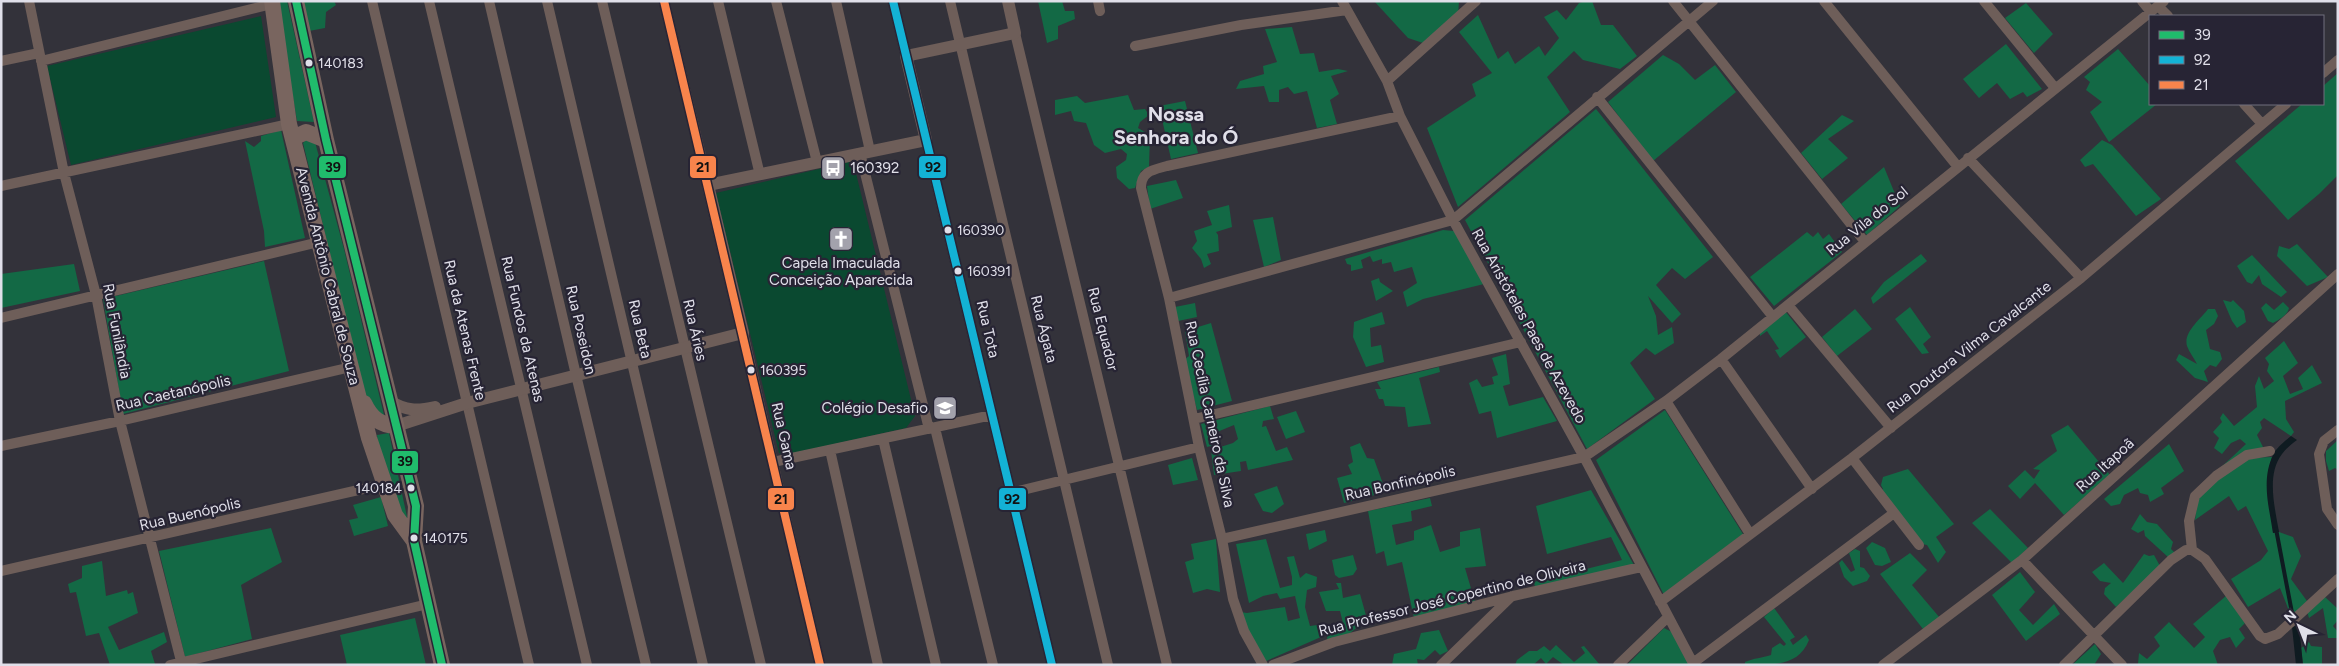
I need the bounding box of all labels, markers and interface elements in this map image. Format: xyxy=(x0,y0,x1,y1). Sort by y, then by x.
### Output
legend xyxy=(2149,15,2324,105)
text: 39 xyxy=(2194,26,2211,44)
text: 92 xyxy=(2194,51,2211,69)
place label: 140183 xyxy=(318,55,363,72)
marker: 140183 xyxy=(304,58,314,68)
text: 21 xyxy=(2194,76,2209,94)
district label: Nossa Senhora do Ó xyxy=(1114,102,1239,149)
line badge: 39 xyxy=(318,155,347,179)
line badge: 21 xyxy=(689,155,717,179)
bus stop icon: 160392 xyxy=(820,155,846,181)
line badge: 92 xyxy=(918,155,947,179)
text: 39 xyxy=(325,159,341,176)
text: 21 xyxy=(696,159,710,176)
place label: 160392 xyxy=(850,159,899,177)
text: 92 xyxy=(925,159,941,176)
street label: Avenida Antônio Cabral de Souza xyxy=(292,165,364,387)
street label: Rua Vila do Sol xyxy=(1822,183,1912,259)
place label: 160390 xyxy=(957,222,1004,239)
marker: 160390 xyxy=(943,225,953,235)
church icon: Capela Imaculada Conceição Aparecida xyxy=(828,226,854,252)
street label: Rua Aristóteles Paes de Azevedo xyxy=(1468,226,1590,427)
street label: Rua Fundos da Atenas xyxy=(497,254,549,404)
place label: Capela Imaculada Conceição Aparecida xyxy=(769,254,913,289)
street label: Rua da Atenas Frente xyxy=(440,258,490,402)
place label: 160391 xyxy=(967,263,1011,280)
marker: 160391 xyxy=(953,266,963,276)
street label: Rua Doutora Vilma Cavalcante xyxy=(1883,277,2055,417)
street label: Rua Funilândia xyxy=(99,282,135,380)
street label: Rua Poseidon xyxy=(562,284,600,376)
street label: Rua Equador xyxy=(1084,285,1122,373)
street label: Rua Ágata xyxy=(1027,293,1061,365)
street label: Rua Áries xyxy=(679,297,711,363)
street label: Rua Beta xyxy=(625,298,655,360)
street label: Rua Tota xyxy=(973,298,1003,360)
street label: Rua Cecília Carneiro da Silva xyxy=(1181,319,1239,509)
place label: 160395 xyxy=(760,362,806,379)
marker: 160395 xyxy=(746,365,756,375)
street label: Rua Caetanópolis xyxy=(114,371,232,415)
school or university icon: Colégio Desafio xyxy=(932,395,958,421)
place label: Colégio Desafio xyxy=(821,399,928,417)
street label: Rua Gama xyxy=(768,401,800,471)
street label: Rua Itapoã xyxy=(2072,434,2138,496)
line badge: 39 xyxy=(391,450,419,474)
text: 39 xyxy=(397,453,413,470)
street label: Rua Bonfinópolis xyxy=(1343,462,1457,504)
place label: 140184 xyxy=(355,480,402,497)
marker: 140184 xyxy=(406,483,416,493)
line badge: 21 xyxy=(767,487,795,511)
line badge: 92 xyxy=(998,487,1027,511)
text: 21 xyxy=(774,491,788,508)
text: 92 xyxy=(1004,491,1020,508)
street label: Rua Buenópolis xyxy=(138,494,242,534)
place label: 140175 xyxy=(423,530,468,547)
marker: 140175 xyxy=(409,533,419,543)
street label: Rua Professor José Copertino de Oliveira xyxy=(1317,556,1587,640)
north arrow xyxy=(2274,601,2324,651)
text: N xyxy=(2281,607,2300,627)

